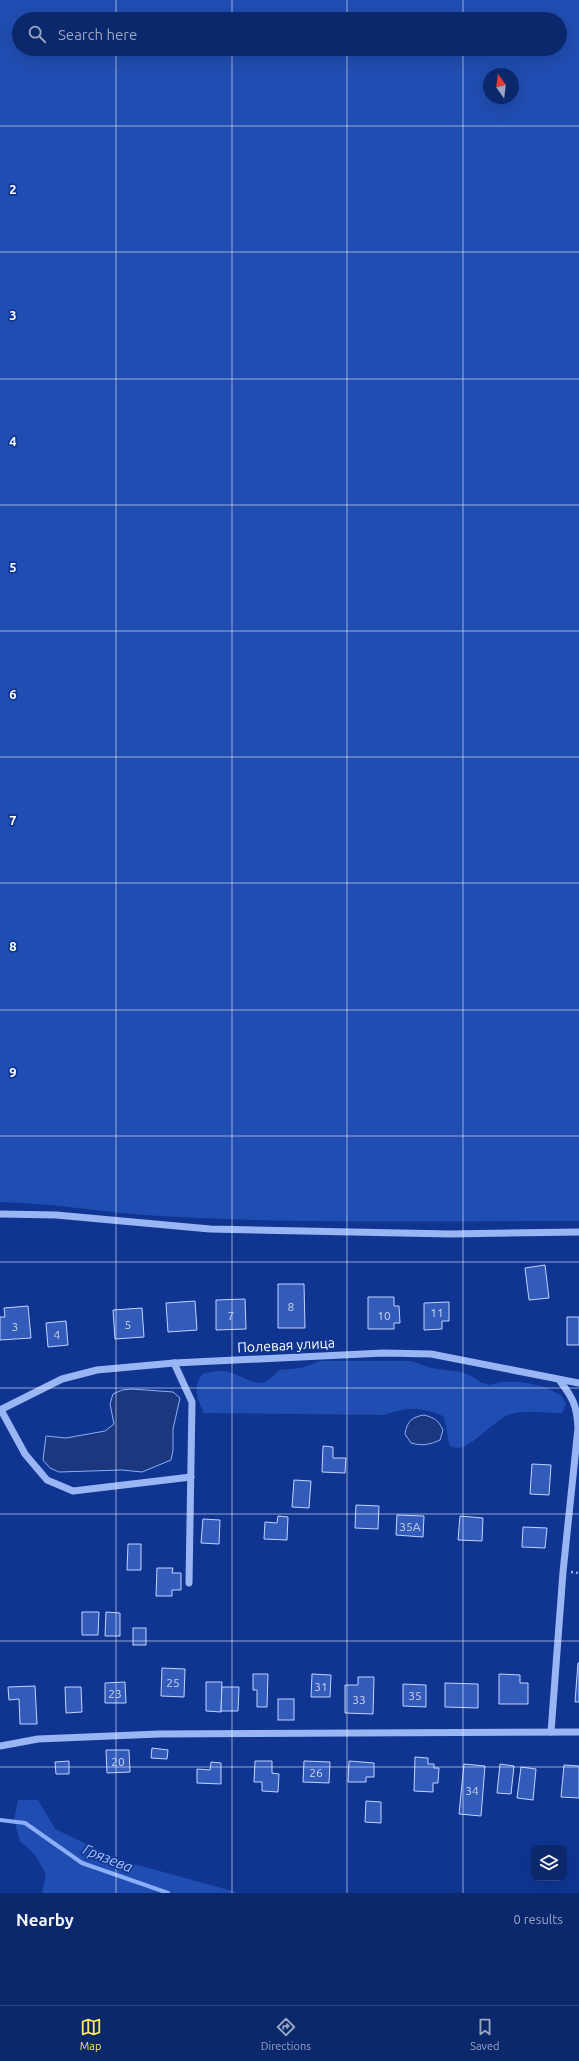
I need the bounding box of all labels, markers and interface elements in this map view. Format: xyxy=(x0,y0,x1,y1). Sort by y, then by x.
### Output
search box xyxy=(12,12,567,56)
icon: search xyxy=(26,23,48,45)
text: Search here xyxy=(58,26,137,43)
north arrow xyxy=(483,68,519,104)
text: 2 xyxy=(9,182,17,196)
text: 3 xyxy=(9,308,17,322)
text: 4 xyxy=(9,434,17,448)
text: 5 xyxy=(9,560,17,574)
text: 6 xyxy=(9,687,17,701)
text: 7 xyxy=(9,813,17,827)
text: 8 xyxy=(9,939,17,953)
text: 9 xyxy=(9,1065,17,1079)
house number: 8 xyxy=(288,1300,295,1313)
house number: 11 xyxy=(430,1306,444,1319)
house number: 7 xyxy=(228,1309,234,1322)
house number: 10 xyxy=(377,1309,391,1322)
house number: 5 xyxy=(125,1318,131,1331)
house number: 3 xyxy=(12,1320,18,1333)
house number: 4 xyxy=(54,1328,61,1341)
street label: Полевая улица xyxy=(237,1334,335,1356)
house number: 35А xyxy=(399,1520,421,1533)
house number: 25 xyxy=(166,1676,180,1689)
house number: 31 xyxy=(314,1680,328,1693)
house number: 23 xyxy=(108,1687,122,1700)
house number: 35 xyxy=(408,1689,422,1702)
house number: 33 xyxy=(352,1693,366,1706)
house number: 20 xyxy=(111,1755,125,1768)
house number: 26 xyxy=(309,1766,323,1779)
house number: 34 xyxy=(465,1784,479,1797)
water label: Грязева xyxy=(81,1840,135,1876)
map controls xyxy=(531,1845,567,1881)
button: layers xyxy=(531,1845,567,1881)
text: Nearby xyxy=(16,1910,74,1929)
text: 0 results xyxy=(513,1912,563,1926)
tab: Map xyxy=(80,2016,102,2052)
tab: Directions xyxy=(261,2016,311,2052)
tab: Saved xyxy=(470,2016,499,2052)

